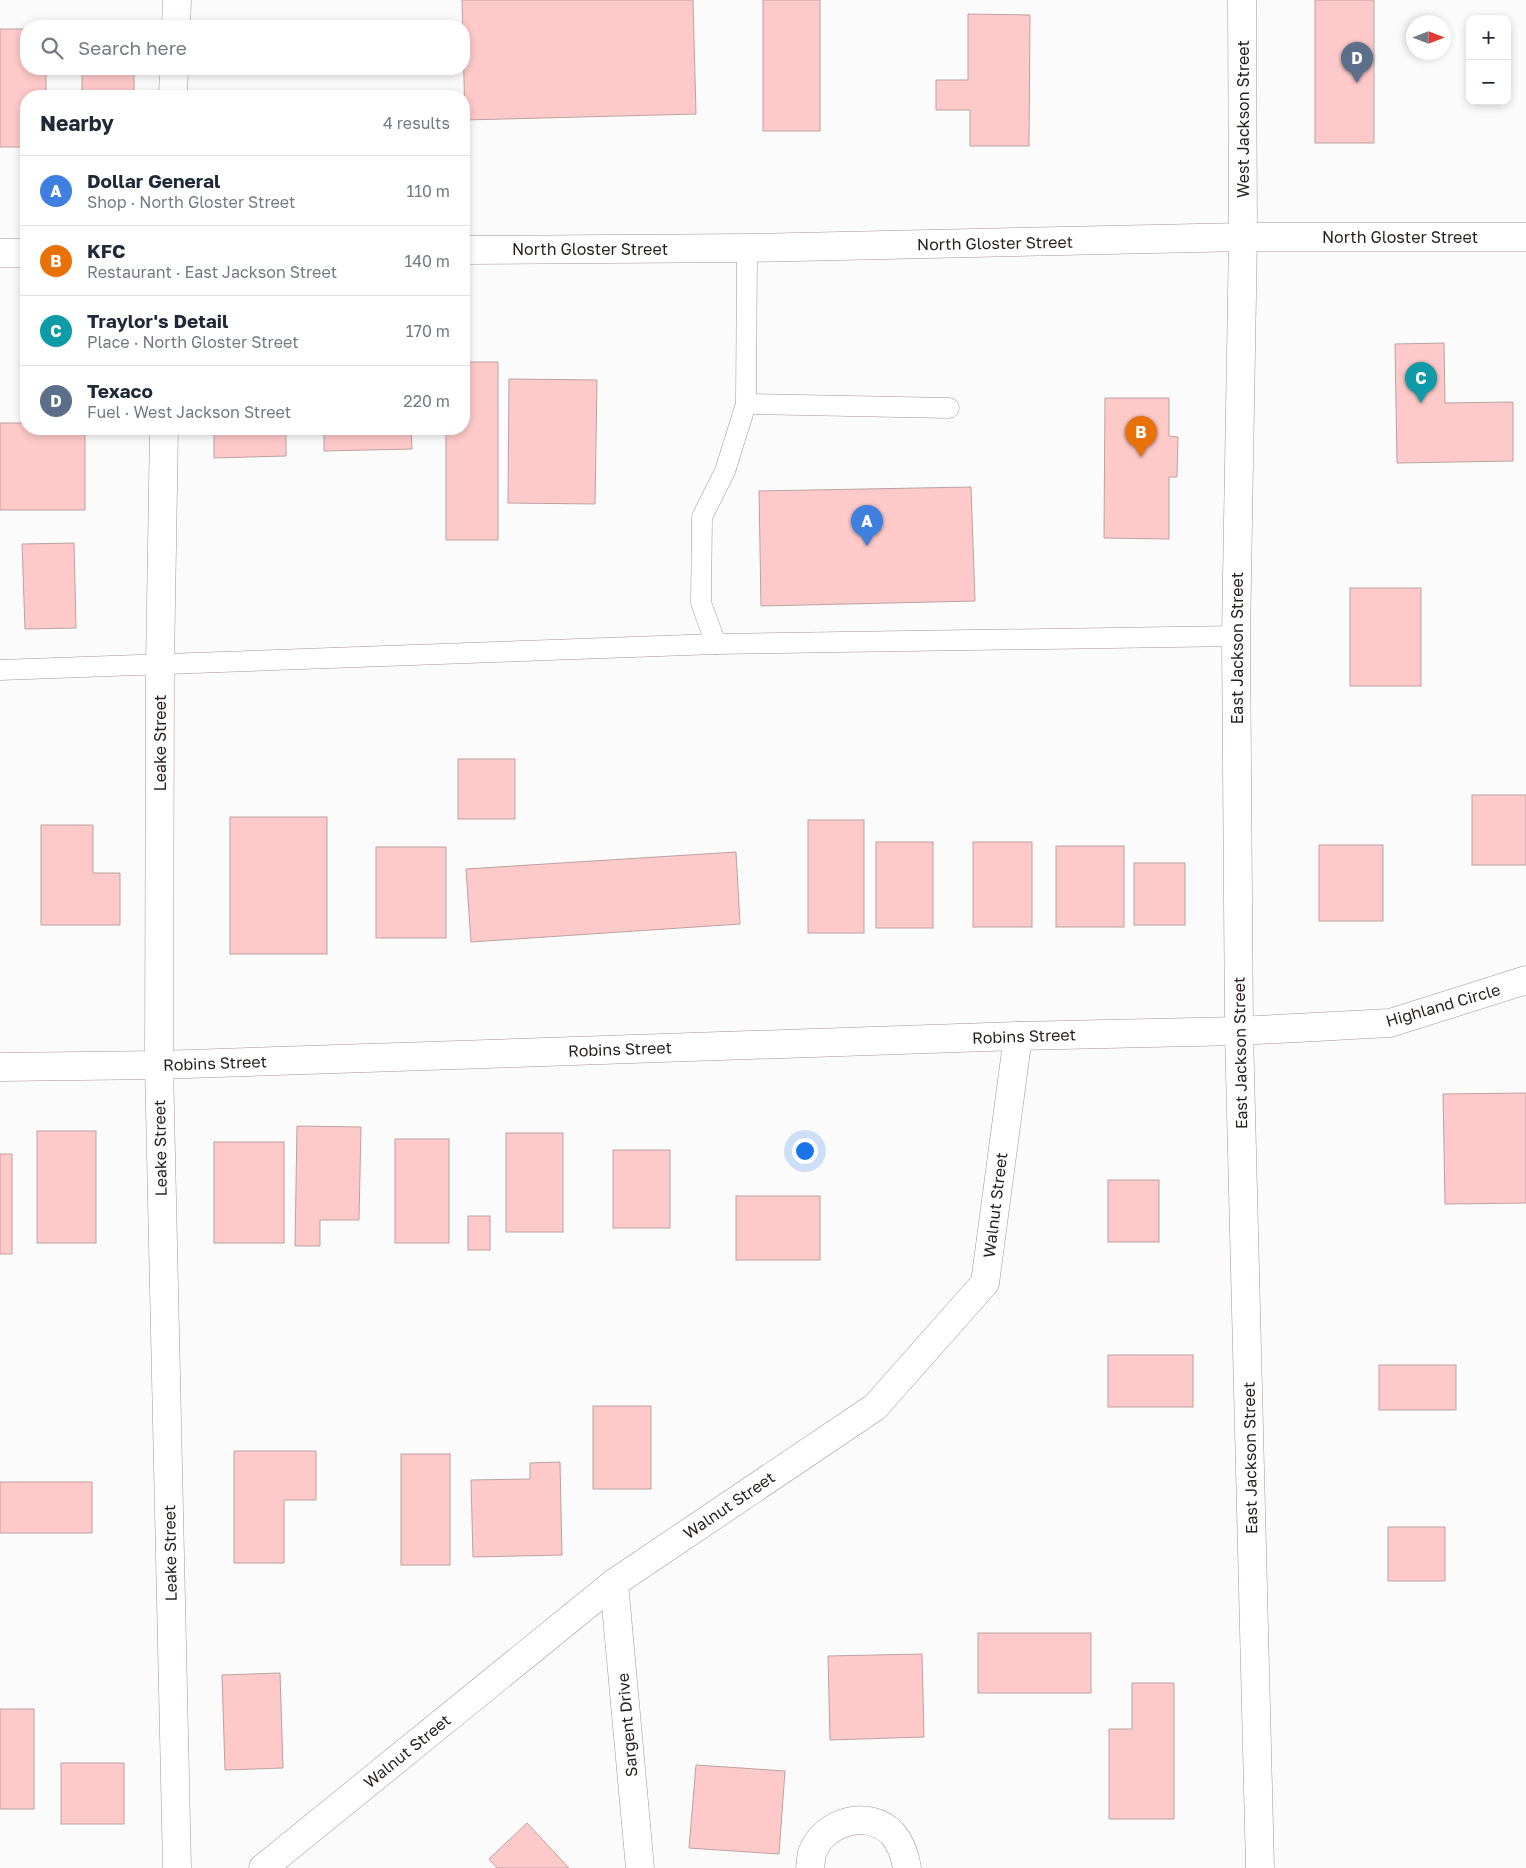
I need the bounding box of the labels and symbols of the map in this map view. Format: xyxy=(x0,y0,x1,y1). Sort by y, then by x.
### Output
north arrow xyxy=(1406,15,1451,60)
street label: West Jackson Street xyxy=(1233,40,1253,198)
pin: D xyxy=(1341,42,1373,83)
street label: North Gloster Street xyxy=(1322,227,1478,247)
street label: North Gloster Street xyxy=(917,232,1073,254)
street label: North Gloster Street xyxy=(512,239,668,259)
pin: C xyxy=(1405,362,1437,403)
pin: B xyxy=(1125,416,1157,457)
pin: A xyxy=(851,505,883,546)
street label: East Jackson Street xyxy=(1227,572,1247,724)
street label: Leake Street xyxy=(150,695,170,791)
street label: East Jackson Street xyxy=(1229,977,1251,1129)
street label: Highland Circle xyxy=(1383,979,1503,1031)
street label: Robins Street xyxy=(972,1024,1076,1048)
street label: Robins Street xyxy=(568,1037,672,1061)
street label: Robins Street xyxy=(163,1051,267,1075)
street label: Leake Street xyxy=(149,1100,171,1196)
your location xyxy=(792,1138,818,1164)
street label: Walnut Street xyxy=(979,1151,1011,1259)
street label: East Jackson Street xyxy=(1239,1382,1261,1534)
street label: Walnut Street xyxy=(679,1467,779,1543)
street label: Leake Street xyxy=(159,1505,181,1601)
street label: Sargent Drive xyxy=(612,1672,642,1778)
street label: Walnut Street xyxy=(359,1710,455,1792)

